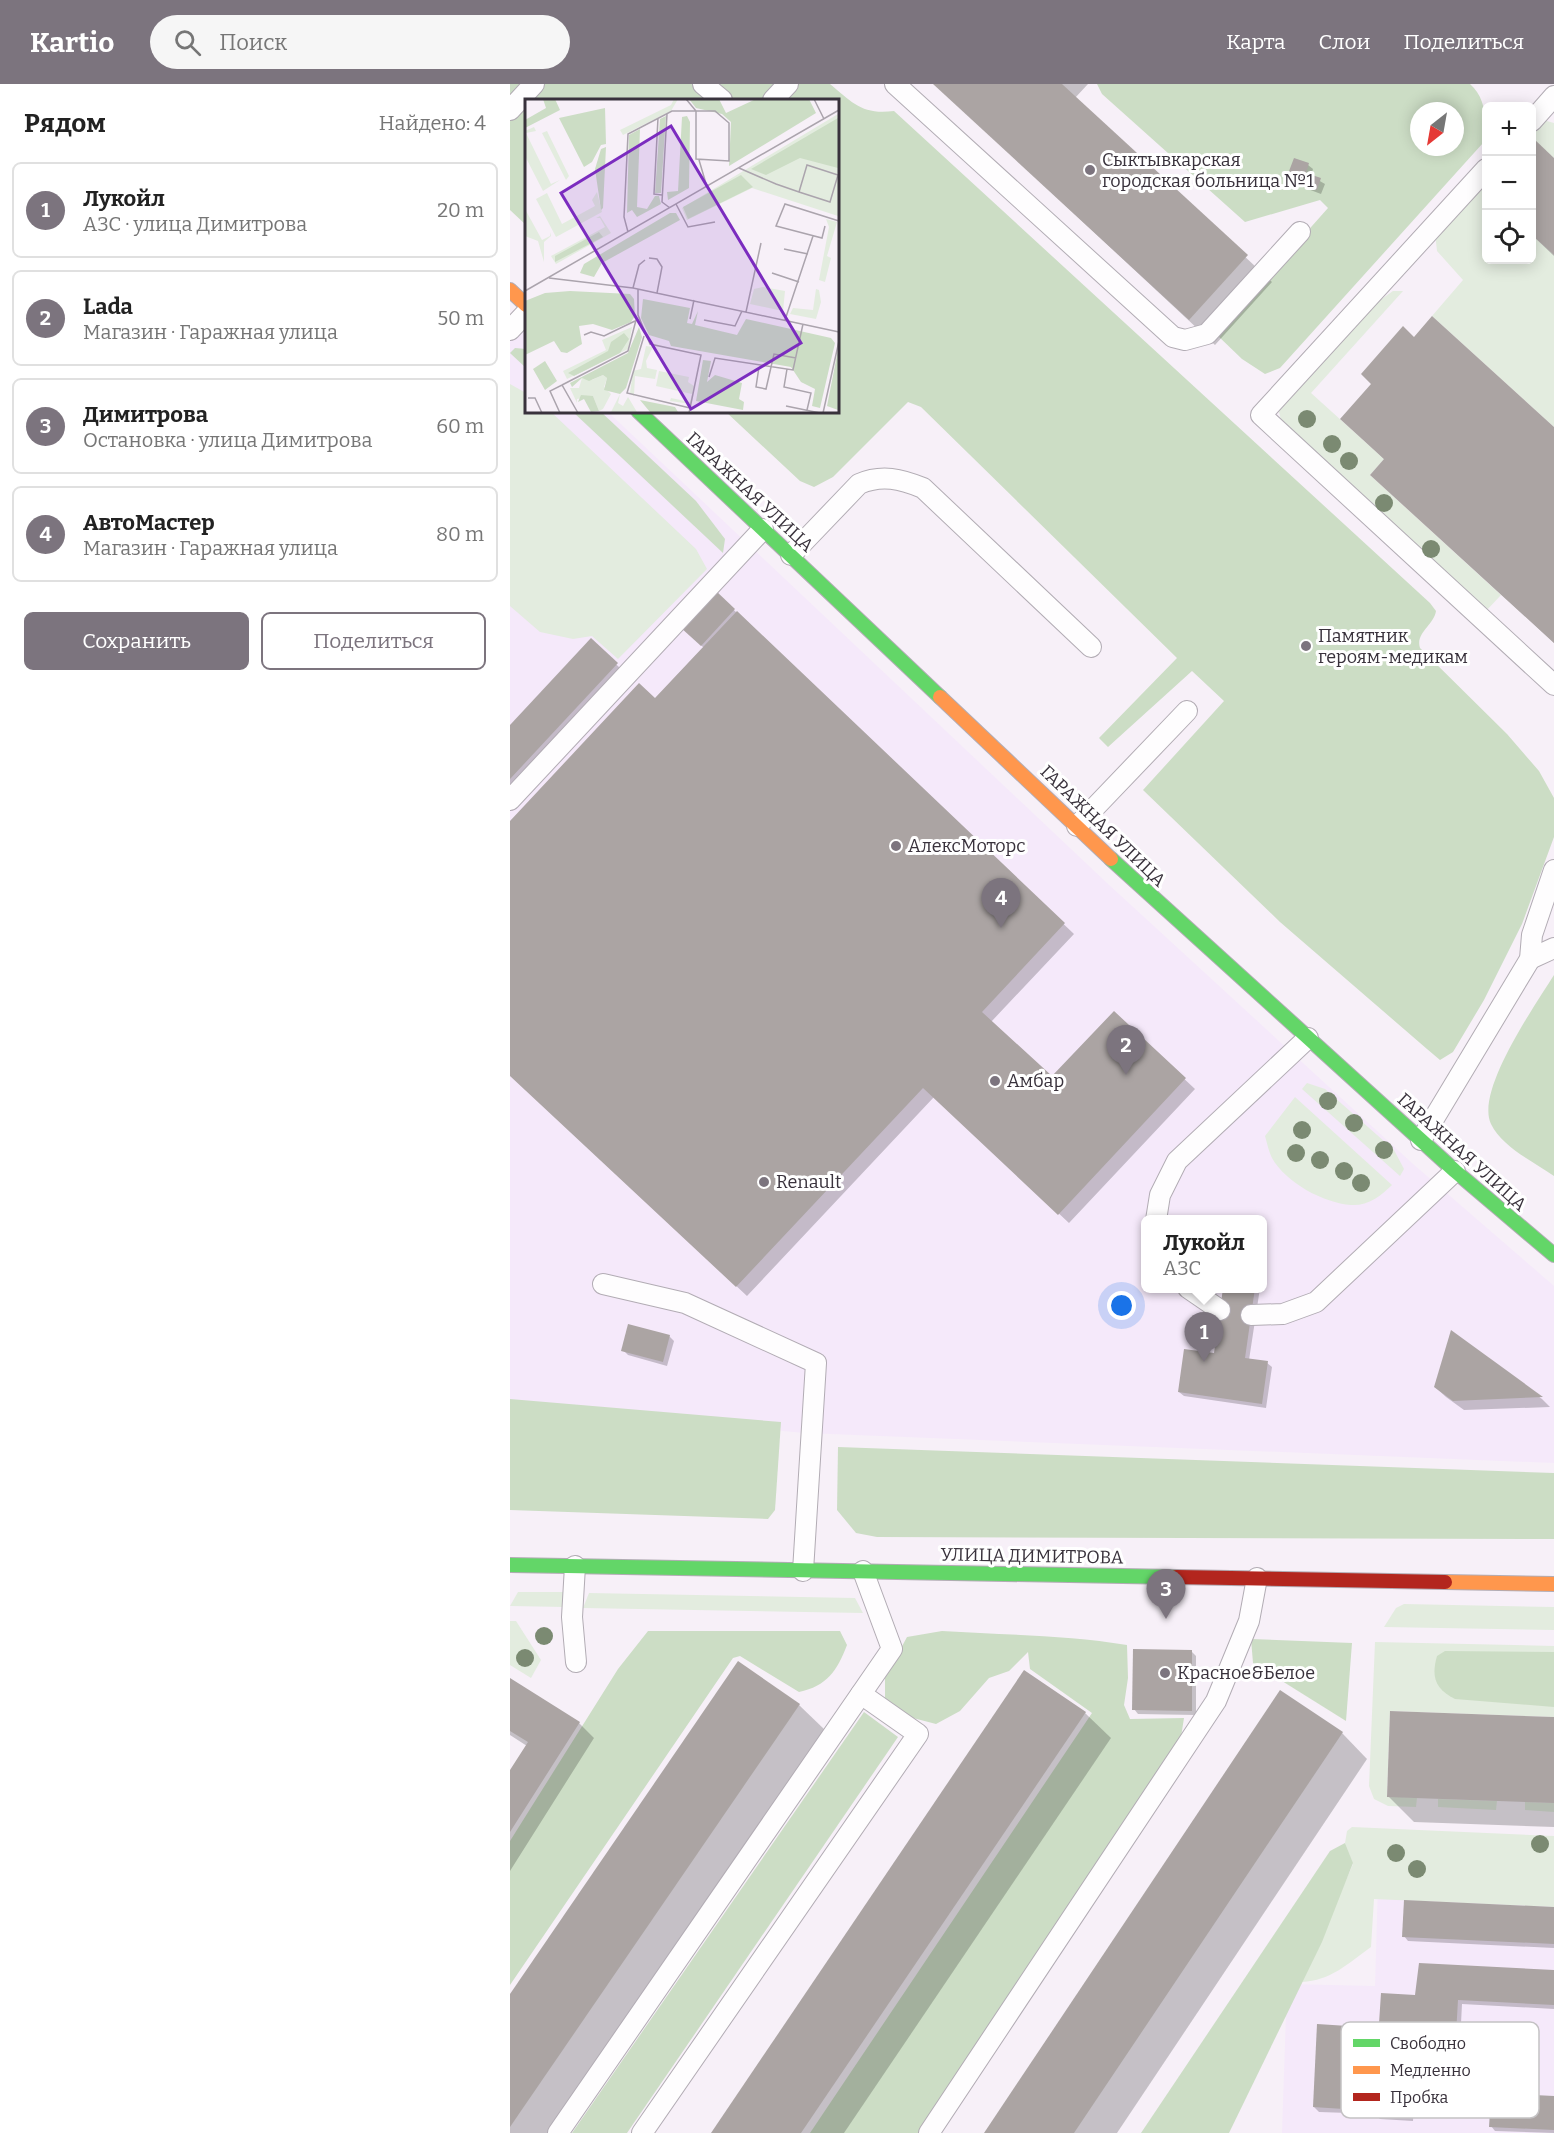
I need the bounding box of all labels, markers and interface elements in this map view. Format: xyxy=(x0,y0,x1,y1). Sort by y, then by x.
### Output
search box xyxy=(150,15,570,69)
text: Kartio xyxy=(30,26,114,59)
icon: search xyxy=(171,26,204,59)
text: Поиск xyxy=(219,29,287,56)
text: Карта xyxy=(1226,29,1285,55)
text: Слои xyxy=(1318,29,1370,55)
text: Поделиться xyxy=(1403,29,1524,55)
inset map xyxy=(525,99,838,412)
north arrow xyxy=(1410,102,1464,156)
map controls xyxy=(1482,102,1536,264)
button: + xyxy=(1482,102,1536,156)
text: Рядом xyxy=(24,108,106,139)
text: Найдено: 4 xyxy=(379,111,486,135)
place label: Сыктывкарская городская больница №1 xyxy=(1102,149,1314,192)
button: − xyxy=(1482,156,1536,210)
marker: Сыктывкарская городская больница №1 xyxy=(1083,163,1097,177)
text: Лукойл xyxy=(83,185,165,212)
text: 1 xyxy=(41,198,50,222)
text: 20 m xyxy=(437,198,484,222)
button: locate xyxy=(1482,210,1536,264)
text: АЗС · улица Димитрова xyxy=(83,212,307,236)
text: Lada xyxy=(83,293,133,320)
text: 2 xyxy=(40,306,51,330)
text: 50 m xyxy=(437,306,484,330)
text: Магазин · Гаражная улица xyxy=(83,320,338,344)
text: Димитрова xyxy=(83,401,208,428)
text: 3 xyxy=(40,414,51,438)
text: 60 m xyxy=(436,414,484,438)
street label: ГАРАЖНАЯ УЛИЦА xyxy=(682,427,818,557)
text: Остановка · улица Димитрова xyxy=(83,428,372,452)
text: АвтоМастер xyxy=(83,509,215,536)
text: 4 xyxy=(39,522,52,546)
text: 80 m xyxy=(436,522,484,546)
text: Магазин · Гаражная улица xyxy=(83,536,338,560)
button: Сохранить xyxy=(24,612,249,670)
button: Поделиться xyxy=(261,612,486,670)
place label: Памятник героям-медикам xyxy=(1318,625,1468,668)
marker: Памятник героям-медикам xyxy=(1299,639,1313,653)
street label: ГАРАЖНАЯ УЛИЦА xyxy=(1036,760,1171,892)
place label: АлексМоторс xyxy=(908,835,1026,857)
marker: АлексМоторс xyxy=(889,839,903,853)
pin: 4 xyxy=(982,878,1020,928)
pin: 2 xyxy=(1106,1026,1146,1075)
place label: Амбар xyxy=(1007,1070,1064,1092)
marker: Амбар xyxy=(988,1074,1002,1088)
street label: ГАРАЖНАЯ УЛИЦА xyxy=(1393,1088,1531,1216)
place label: Renault xyxy=(776,1171,842,1193)
marker: Renault xyxy=(757,1175,771,1189)
popup xyxy=(1141,1215,1267,1293)
text: Лукойл xyxy=(1163,1229,1245,1256)
text: АЗС xyxy=(1163,1256,1201,1280)
your location xyxy=(1107,1291,1136,1320)
pin: 1 xyxy=(1184,1312,1224,1362)
street label: УЛИЦА ДИМИТРОВА xyxy=(940,1543,1124,1569)
pin: 3 xyxy=(1146,1570,1186,1619)
place label: Красное&Белое xyxy=(1177,1662,1315,1684)
marker: Красное&Белое xyxy=(1158,1666,1172,1680)
legend xyxy=(1341,2022,1539,2118)
text: Свободно xyxy=(1390,2034,1466,2053)
text: Медленно xyxy=(1390,2061,1471,2080)
text: Пробка xyxy=(1390,2088,1449,2107)

